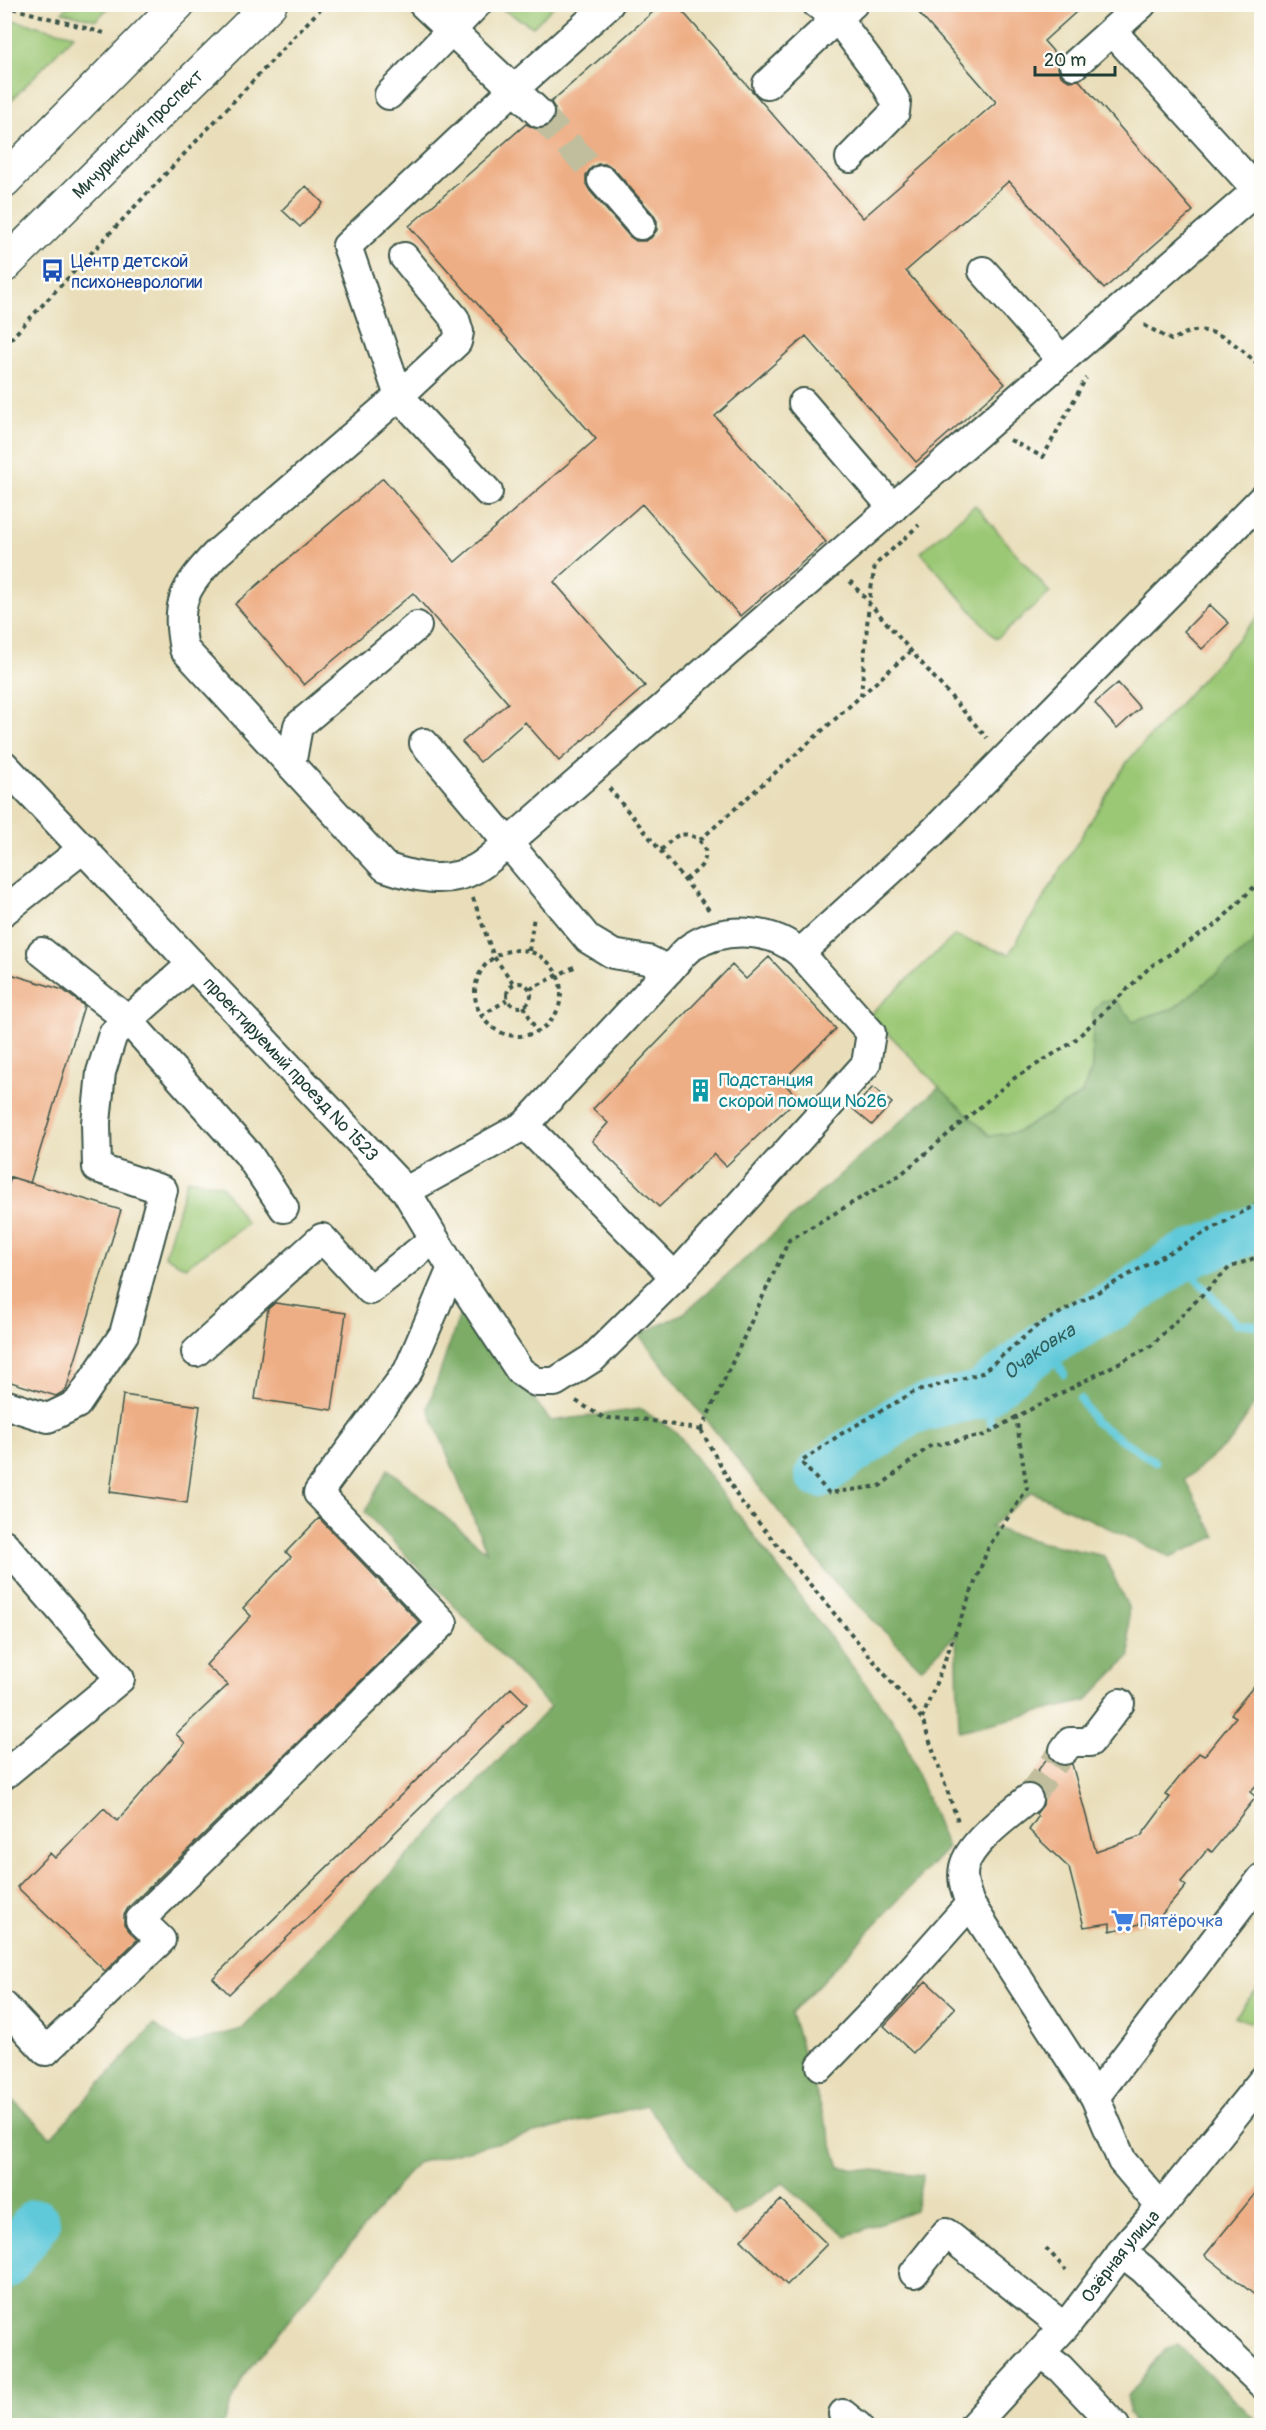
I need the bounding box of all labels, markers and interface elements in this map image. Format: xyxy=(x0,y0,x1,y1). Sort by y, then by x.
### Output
scale bar xyxy=(1035,39,1114,77)
text: 20 m xyxy=(1044,49,1086,72)
street label: Мичуринский проспект xyxy=(67,64,208,204)
place label: Центр детской психоневрологии xyxy=(71,250,202,294)
bus stop icon: Центр детской психоневрологии xyxy=(40,258,66,284)
street label: проектируемый проезд № 1523 xyxy=(198,972,383,1166)
place label: Подстанция скорой помощи №26 xyxy=(719,1069,887,1113)
building icon: Подстанция скорой помощи №26 xyxy=(688,1077,714,1103)
water label: Очаковка xyxy=(998,1316,1081,1385)
supermarket icon: Пятёрочка xyxy=(1109,1908,1135,1934)
place label: Пятёрочка xyxy=(1140,1910,1223,1933)
street label: Озёрная улица xyxy=(1076,2205,1165,2307)

